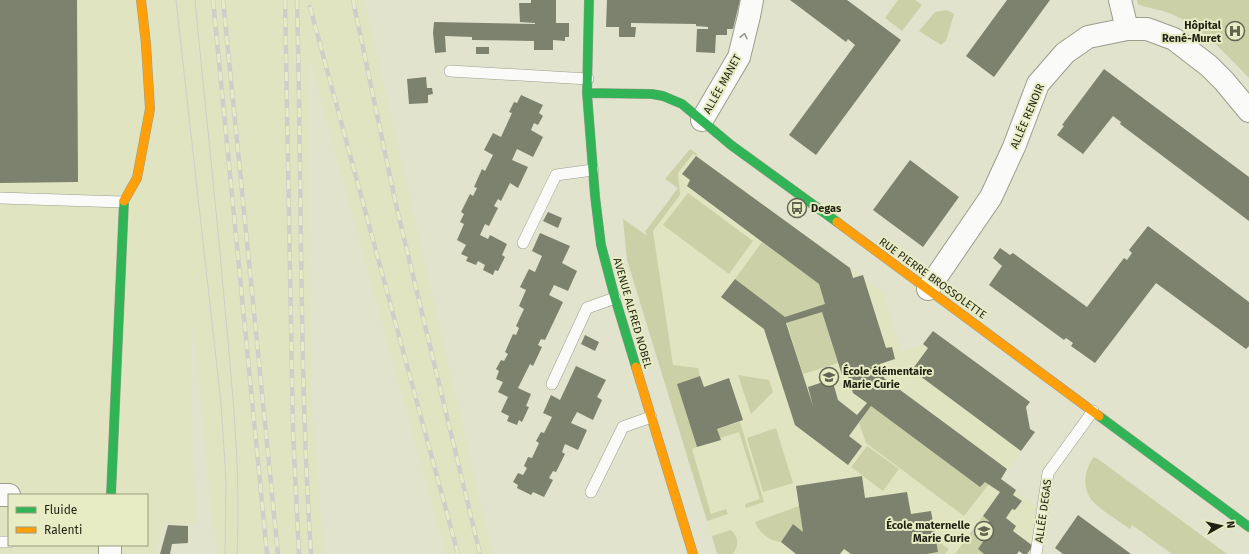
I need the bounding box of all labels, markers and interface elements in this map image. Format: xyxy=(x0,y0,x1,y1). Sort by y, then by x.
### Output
place label: Hôpital René-Muret xyxy=(1162,19,1222,45)
hospital icon: Hôpital René-Muret xyxy=(1224,20,1246,42)
one-way arrow xyxy=(740,33,748,39)
street label: ALLÉE MANET xyxy=(700,52,744,116)
street label: ALLÉE RENOIR xyxy=(1007,81,1047,151)
bus stop icon: Degas xyxy=(786,197,808,219)
place label: Degas xyxy=(811,202,842,215)
street label: RUE PIERRE BROSSOLETTE xyxy=(877,235,989,322)
street label: AVENUE ALFRED NOBEL xyxy=(610,256,655,371)
place label: École élémentaire Marie Curie xyxy=(843,364,932,391)
school or university icon: École élémentaire Marie Curie xyxy=(818,366,840,388)
street label: ALLÉE DEGAS xyxy=(1032,478,1054,544)
legend xyxy=(8,494,148,546)
text: Fluide xyxy=(44,503,77,517)
north arrow xyxy=(1201,506,1241,546)
place label: École maternelle Marie Curie xyxy=(886,518,970,545)
school or university icon: École maternelle Marie Curie xyxy=(973,520,995,542)
text: N xyxy=(1223,520,1237,529)
text: Ralenti xyxy=(44,523,82,537)

